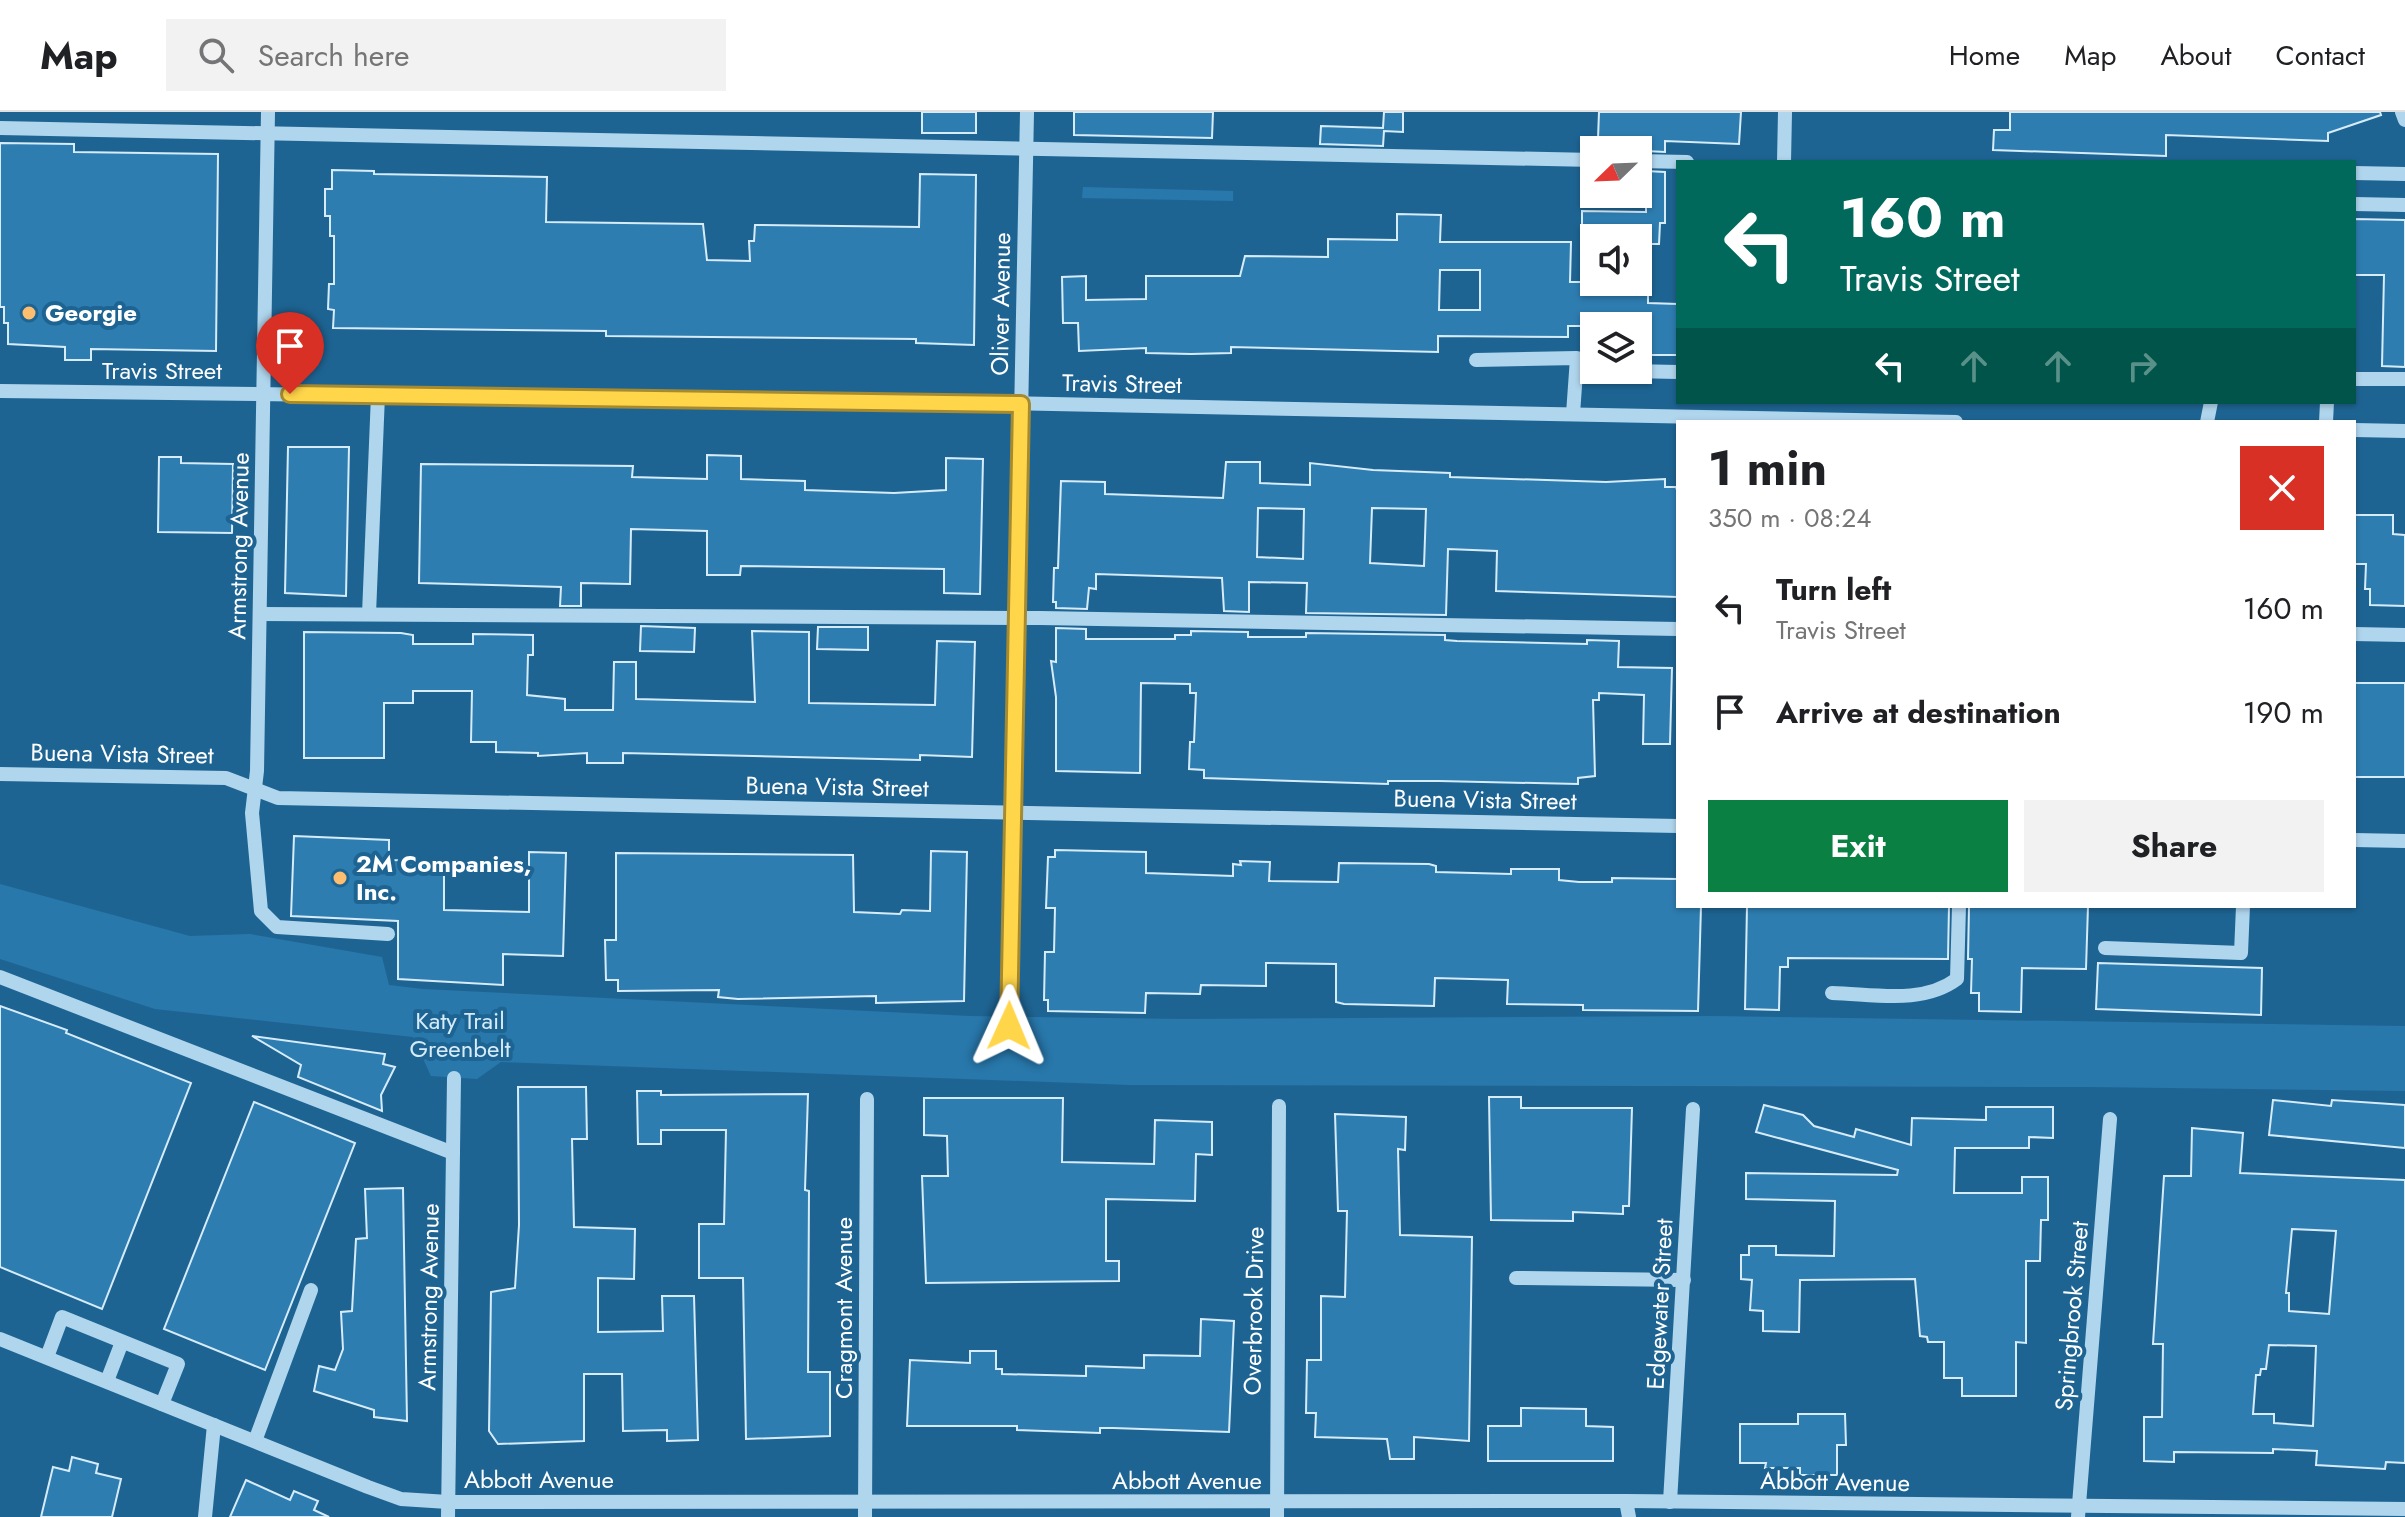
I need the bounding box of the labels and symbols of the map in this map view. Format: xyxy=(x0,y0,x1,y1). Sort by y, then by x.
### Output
north arrow xyxy=(1580,136,1652,208)
street label: Oliver Avenue xyxy=(982,232,1019,376)
place label: Georgie xyxy=(45,295,137,330)
marker: Georgie xyxy=(20,304,38,322)
pin xyxy=(256,312,324,394)
street label: Travis Street xyxy=(102,353,222,388)
street label: Travis Street xyxy=(1062,365,1182,402)
street label: Armstrong Avenue xyxy=(219,452,258,640)
street label: Buena Vista Street xyxy=(30,734,214,773)
street label: Buena Vista Street xyxy=(745,767,929,806)
street label: Buena Vista Street xyxy=(1393,780,1577,819)
place label: 2M Companies, Inc. xyxy=(356,846,532,909)
marker: 2M Companies, Inc. xyxy=(331,869,349,887)
position arrow xyxy=(967,984,1051,1068)
park label: Katy Trail Greenbelt xyxy=(409,1003,511,1066)
street label: Armstrong Avenue xyxy=(409,1203,448,1391)
street label: Cragmont Avenue xyxy=(826,1217,861,1399)
street label: Edgewater Street xyxy=(1638,1217,1681,1390)
street label: Springbrook Street xyxy=(2046,1219,2097,1412)
street label: Overbrook Drive xyxy=(1235,1226,1272,1396)
street label: Abbott Avenue xyxy=(464,1462,614,1497)
street label: Abbott Avenue xyxy=(1112,1463,1262,1498)
street label: Abbott Avenue xyxy=(1760,1463,1910,1500)

